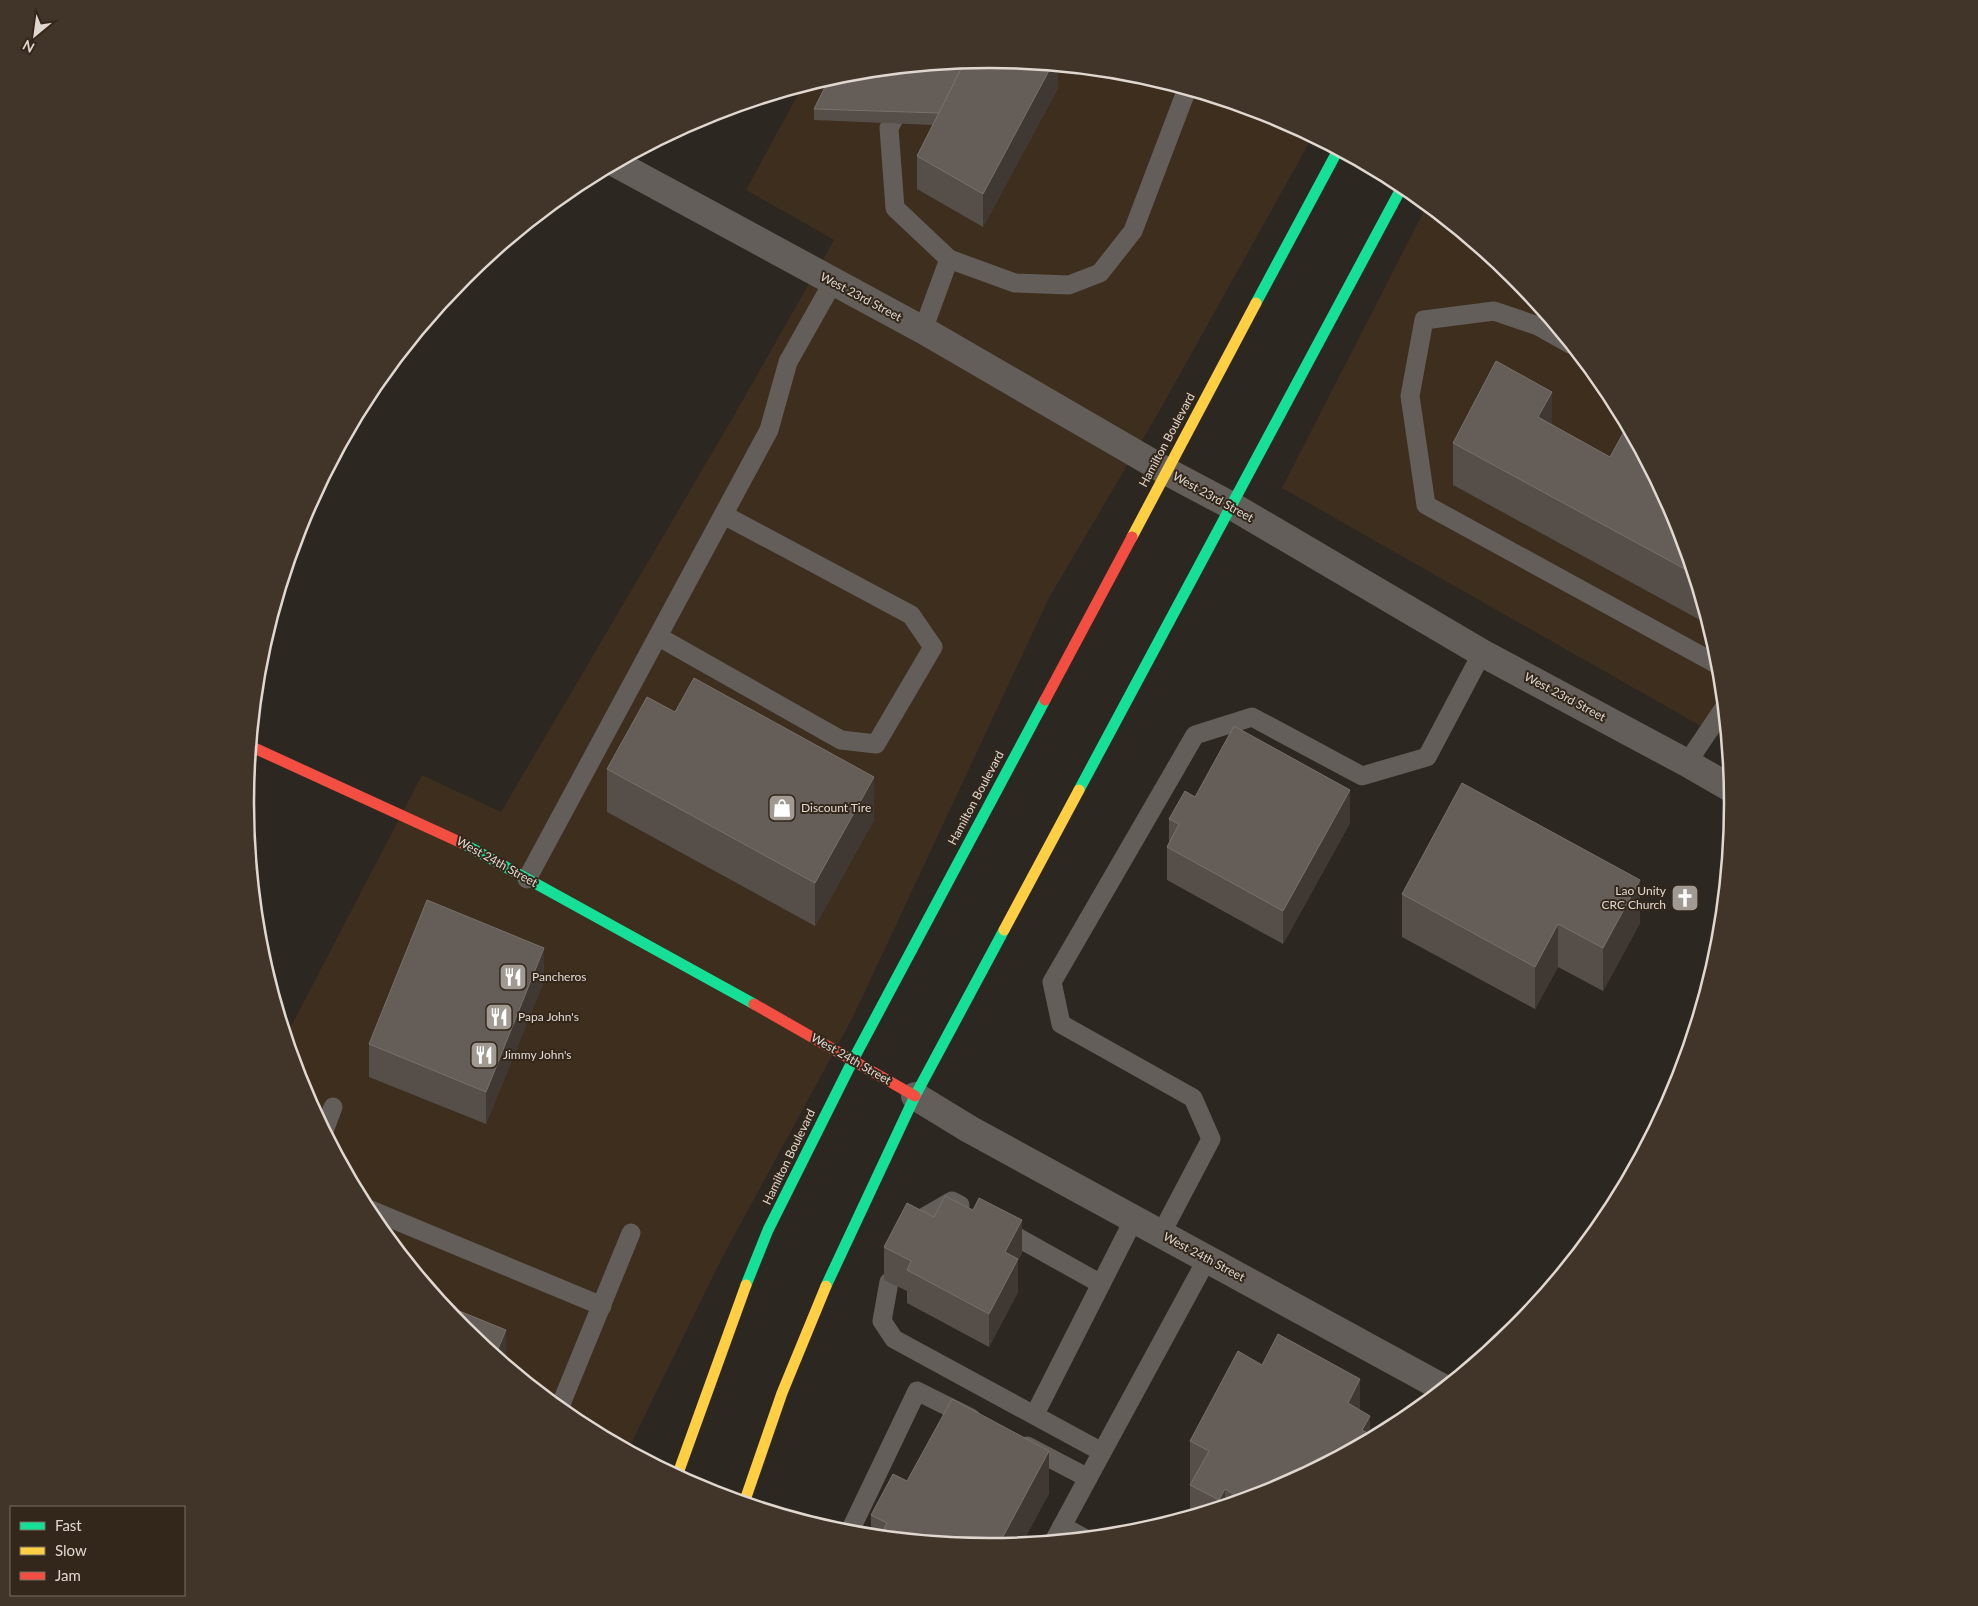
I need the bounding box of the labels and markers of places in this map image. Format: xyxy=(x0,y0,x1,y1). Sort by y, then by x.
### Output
shop icon: Discount Tire xyxy=(767,793,797,823)
place label: Discount Tire xyxy=(801,800,871,815)
place label: Lao Unity CRC Church xyxy=(1602,883,1667,912)
church icon: Lao Unity CRC Church xyxy=(1670,883,1700,913)
restaurant icon: Pancheros xyxy=(498,962,528,992)
place label: Pancheros xyxy=(532,969,587,984)
restaurant icon: Papa John's xyxy=(484,1002,514,1032)
place label: Papa John's xyxy=(518,1009,579,1024)
restaurant icon: Jimmy John's xyxy=(469,1040,499,1070)
place label: Jimmy John's xyxy=(503,1047,572,1062)

